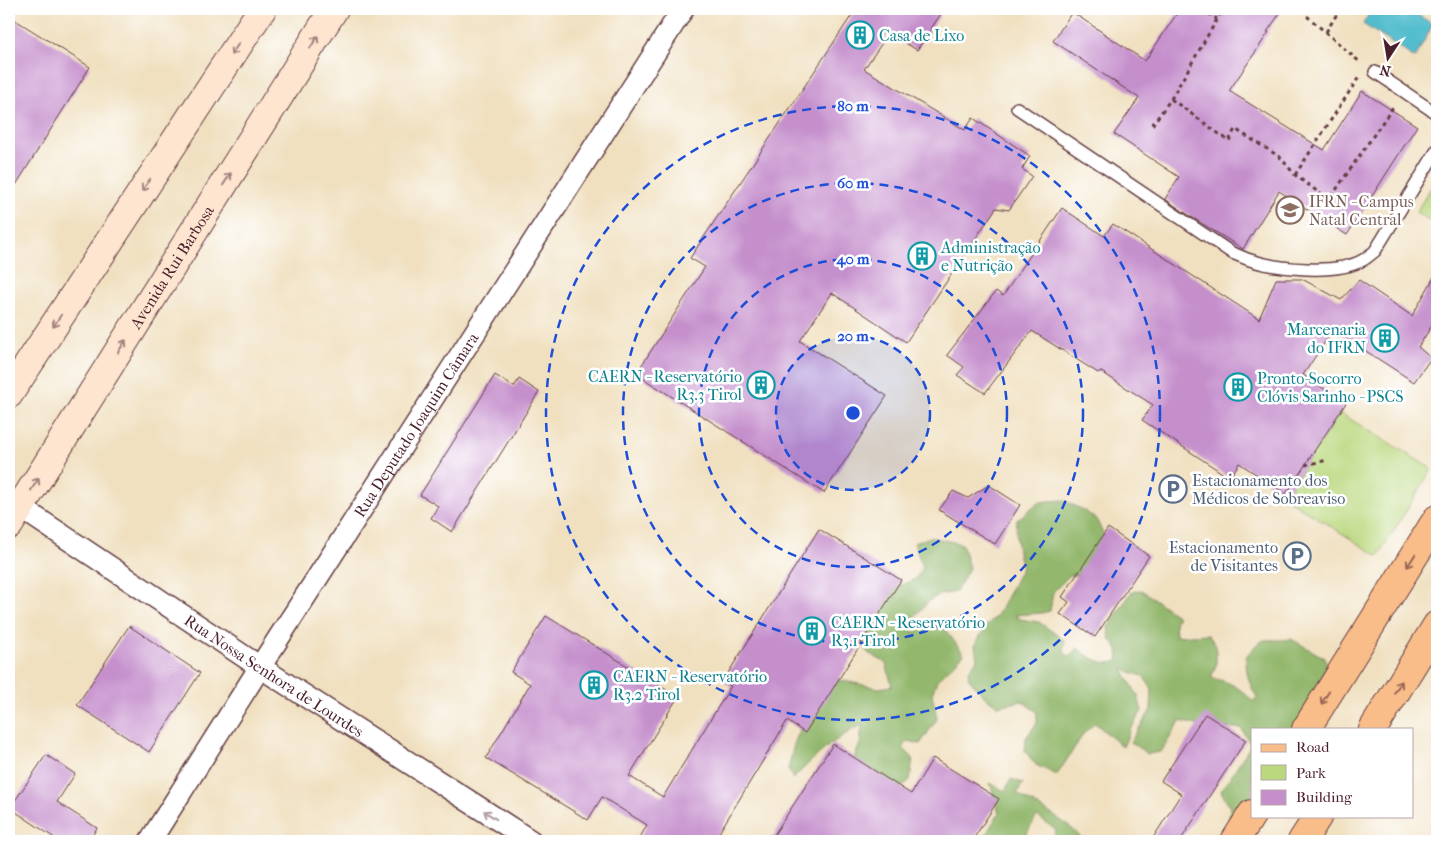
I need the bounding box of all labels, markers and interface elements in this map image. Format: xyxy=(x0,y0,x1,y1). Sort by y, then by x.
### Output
building icon: Casa de Lixo xyxy=(845,20,875,50)
place label: Casa de Lixo xyxy=(879,26,964,45)
north arrow xyxy=(1364,32,1414,82)
one-way arrow xyxy=(309,35,319,49)
one-way arrow xyxy=(230,42,240,56)
text: N xyxy=(1378,61,1392,80)
text: 80 m xyxy=(837,97,869,115)
one-way arrow xyxy=(222,173,232,187)
text: 60 m xyxy=(837,174,870,192)
one-way arrow xyxy=(140,178,151,192)
place label: IFRN - Campus Natal Central xyxy=(1309,192,1414,229)
school or university icon: IFRN - Campus Natal Central xyxy=(1275,195,1305,225)
street label: Avenida Rui Barbosa xyxy=(125,201,218,333)
place label: Administração e Nutrição xyxy=(940,238,1041,275)
building icon: Administração e Nutrição xyxy=(907,241,937,271)
text: 40 m xyxy=(836,250,870,268)
one-way arrow xyxy=(51,314,62,328)
place label: Marcenaria do IFRN xyxy=(1287,320,1367,357)
building icon: Marcenaria do IFRN xyxy=(1370,323,1400,353)
text: 20 m xyxy=(837,327,869,345)
street label: Rua Deputado Joaquim Câmara xyxy=(350,328,482,520)
one-way arrow xyxy=(117,340,127,354)
place label: CAERN - Reservatório R3.3 Tirol xyxy=(588,367,743,404)
place label: Pronto-Socorro Clóvis Sarinho - PSCS xyxy=(1257,369,1403,406)
building icon: CAERN - Reservatório R3.3 Tirol xyxy=(746,370,776,400)
building icon: Pronto-Socorro Clóvis Sarinho - PSCS xyxy=(1223,372,1253,402)
centre of rings xyxy=(844,404,862,422)
place label: Estacionamento dos Médicos de Sobreaviso xyxy=(1192,471,1345,508)
parking icon: Estacionamento dos Médicos de Sobreaviso xyxy=(1158,474,1188,504)
one-way arrow xyxy=(30,477,40,491)
place label: Estacionamento de Visitantes xyxy=(1169,538,1278,575)
parking icon: Estacionamento de Visitantes xyxy=(1282,541,1312,571)
one-way arrow xyxy=(1406,553,1416,567)
street label: Rua Nossa Senhora de Lourdes xyxy=(181,610,367,741)
place label: CAERN - Reservatório R3.1 Tirol xyxy=(831,613,985,650)
building icon: CAERN - Reservatório R3.1 Tirol xyxy=(797,616,827,646)
place label: CAERN - Reservatório R3.2 Tirol xyxy=(613,667,767,704)
building icon: CAERN - Reservatório R3.2 Tirol xyxy=(579,670,609,700)
one-way arrow xyxy=(1394,681,1404,695)
one-way arrow xyxy=(1319,691,1329,705)
legend xyxy=(1251,728,1414,818)
text: Road xyxy=(1296,738,1330,756)
text: Park xyxy=(1296,764,1326,782)
text: Building xyxy=(1296,788,1353,806)
one-way arrow xyxy=(483,810,497,820)

